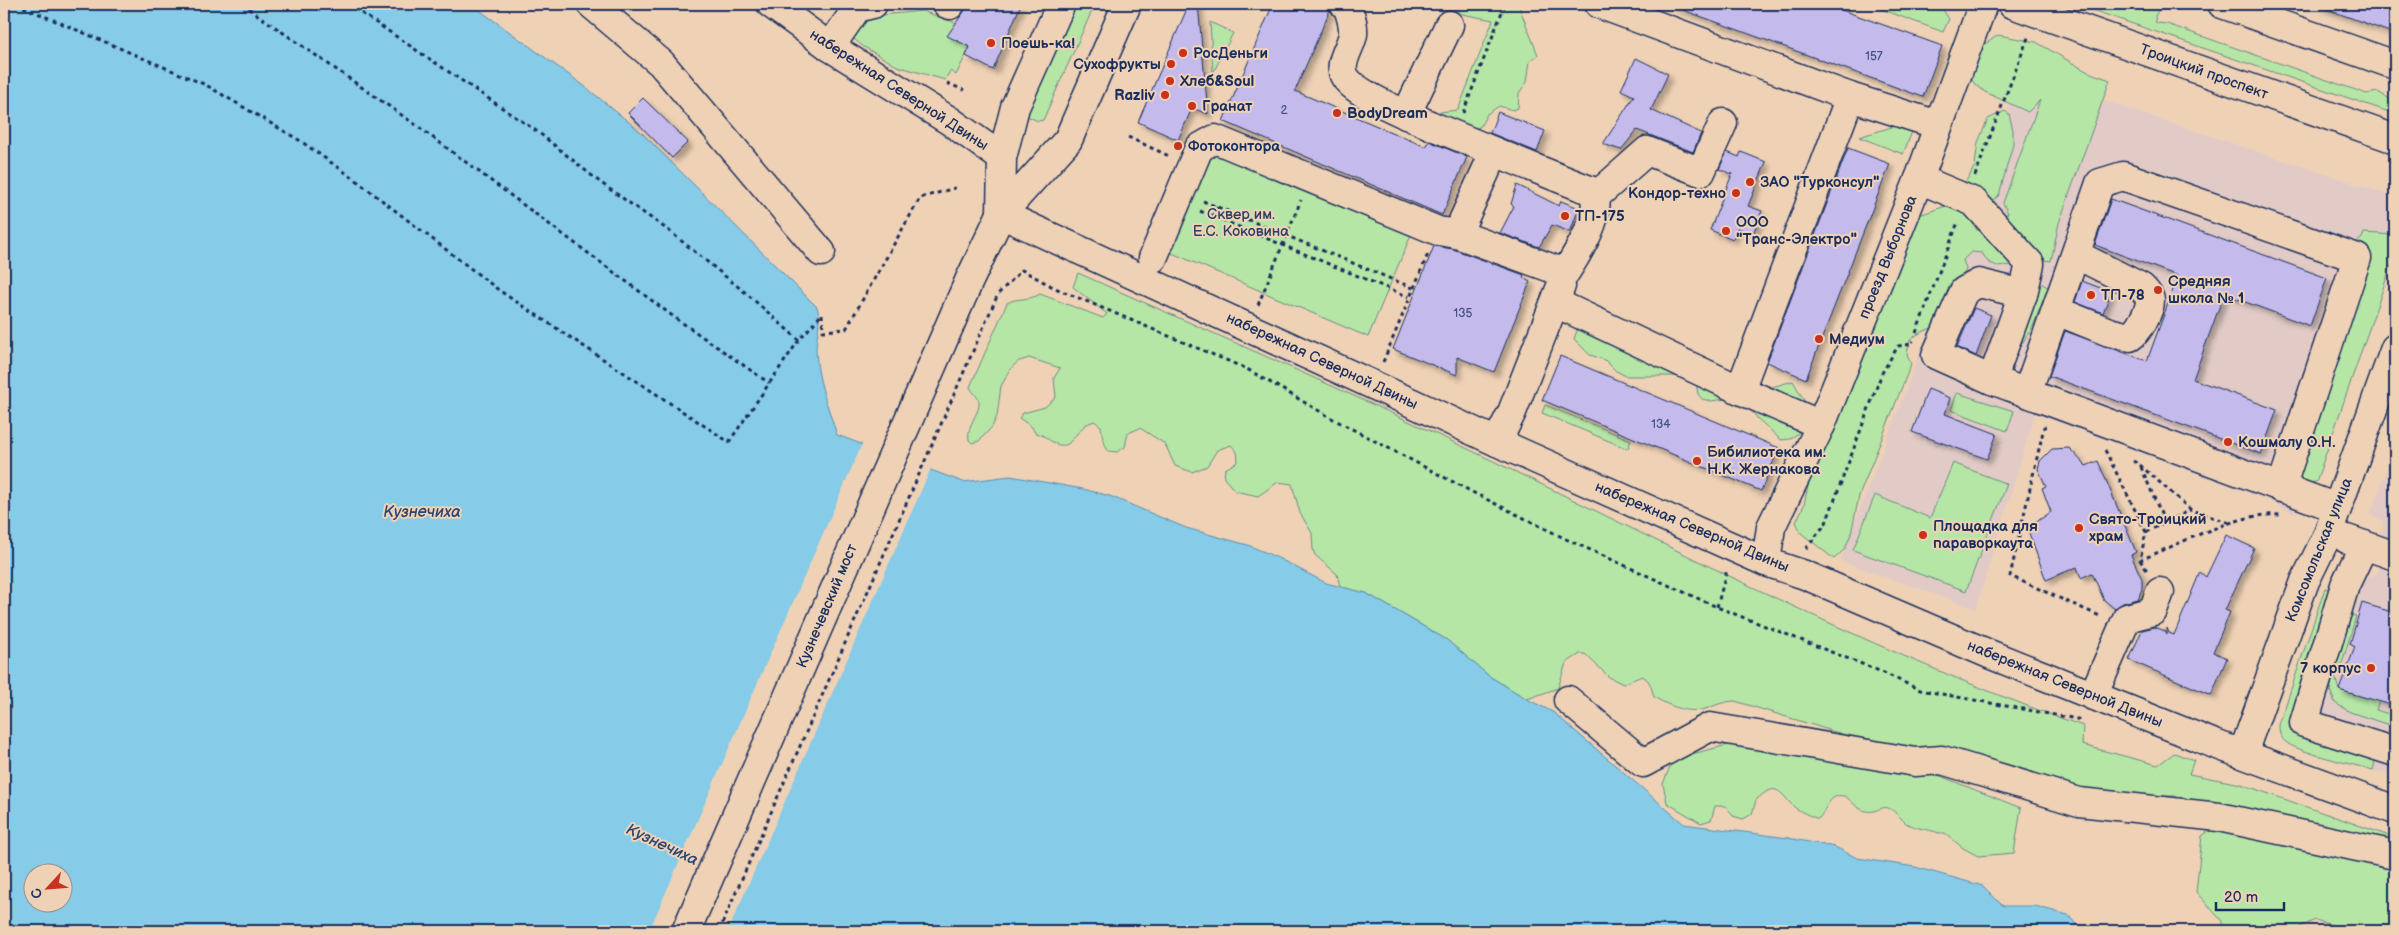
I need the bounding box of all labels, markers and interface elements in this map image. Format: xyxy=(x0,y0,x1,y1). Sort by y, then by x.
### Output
street label: набережная Северной Двины xyxy=(806,25,992,155)
place label: Поешь-ка! xyxy=(1001,34,1075,53)
marker: Поешь-ка! xyxy=(985,37,997,49)
street label: Троицкий проспект xyxy=(2137,40,2271,104)
place label: РосДеньги xyxy=(1193,44,1268,63)
marker: РосДеньги xyxy=(1177,47,1189,59)
house number: 157 xyxy=(1865,49,1883,64)
place label: Сухофрукты xyxy=(1073,55,1161,74)
marker: Сухофрукты xyxy=(1165,58,1177,70)
place label: Хлеб&Soul xyxy=(1179,72,1254,91)
marker: Хлеб&Soul xyxy=(1164,75,1176,87)
place label: Razliv xyxy=(1114,86,1156,105)
marker: Razliv xyxy=(1159,89,1171,101)
place label: Гранат xyxy=(1202,97,1253,116)
marker: Гранат xyxy=(1186,100,1198,112)
house number: 2 xyxy=(1280,103,1288,118)
place label: BodyDream xyxy=(1347,104,1428,123)
marker: BodyDream xyxy=(1331,107,1343,119)
place label: Фотоконтора xyxy=(1188,137,1280,156)
marker: Фотоконтора xyxy=(1172,140,1184,152)
place label: ЗАО "Турконсул" xyxy=(1760,173,1880,192)
marker: ЗАО "Турконсул" xyxy=(1744,176,1756,188)
place label: Кондор-техно xyxy=(1628,184,1726,203)
marker: Кондор-техно xyxy=(1730,187,1742,199)
street label: проезд Выборнова xyxy=(1855,192,1921,322)
park label: Сквер им. Е.С. Коковина xyxy=(1193,205,1289,241)
place label: ТП-175 xyxy=(1575,207,1625,226)
marker: ТП-175 xyxy=(1559,210,1571,222)
place label: ООО "Транс-Электро" xyxy=(1736,213,1857,249)
marker: ООО "Транс-Электро" xyxy=(1720,225,1732,237)
place label: Средняя школа № 1 xyxy=(2168,272,2244,308)
marker: Средняя школа № 1 xyxy=(2152,284,2164,296)
place label: ТП-78 xyxy=(2101,286,2145,305)
marker: ТП-78 xyxy=(2085,289,2097,301)
house number: 135 xyxy=(1454,306,1473,321)
street label: набережная Северной Двины xyxy=(1223,308,1421,414)
place label: Медиум xyxy=(1829,330,1885,349)
marker: Медиум xyxy=(1813,333,1825,345)
house number: 134 xyxy=(1651,417,1671,432)
place label: Кошмалу О.Н. xyxy=(2238,433,2335,452)
marker: Кошмалу О.Н. xyxy=(2222,436,2234,448)
place label: Бибилиотека им. Н.К. Жернакова xyxy=(1707,443,1826,479)
marker: Бибилиотека им. Н.К. Жернакова xyxy=(1691,455,1703,467)
street label: Комсомольская улица xyxy=(2281,475,2357,625)
street label: набережная Северной Двины xyxy=(1592,477,1792,577)
water label: Кузнечиха xyxy=(383,503,461,522)
place label: Свято-Троицкий храм xyxy=(2089,510,2206,546)
place label: Площадка для параворкаута xyxy=(1933,517,2038,553)
marker: Свято-Троицкий храм xyxy=(2073,522,2085,534)
marker: Площадка для параворкаута xyxy=(1917,529,1929,541)
street label: Кузнечевский мост xyxy=(792,541,862,671)
street label: набережная Северной Двины xyxy=(1964,636,2166,732)
place label: 7 корпус xyxy=(2300,659,2361,678)
marker: 7 корпус xyxy=(2365,662,2377,674)
water label: Кузнечиха xyxy=(623,820,701,870)
north arrow xyxy=(22,862,72,912)
scale bar xyxy=(2216,880,2284,912)
text: С xyxy=(27,885,47,902)
text: 20 m xyxy=(2224,888,2258,907)

